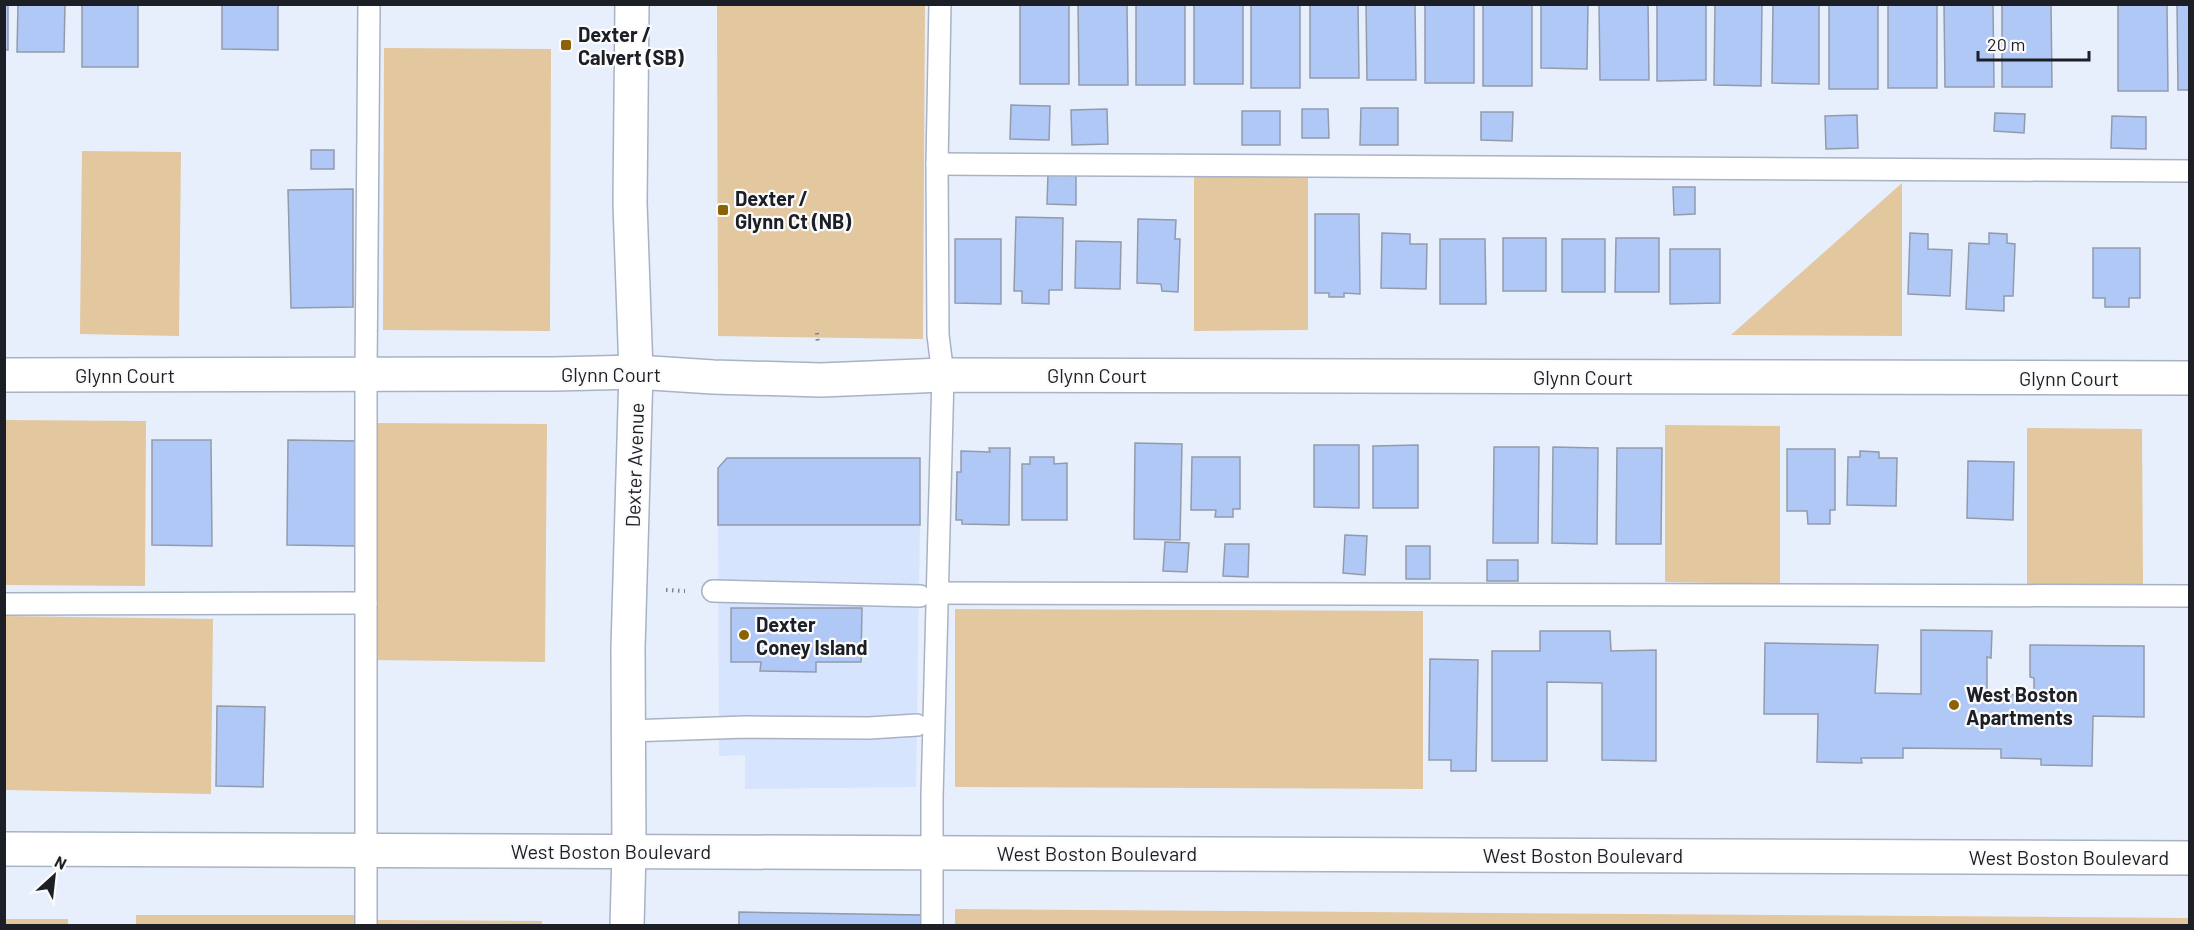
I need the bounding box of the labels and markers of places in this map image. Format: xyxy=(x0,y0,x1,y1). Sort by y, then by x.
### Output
place label: Dexter / Calvert (SB) xyxy=(578,22,684,69)
marker: Dexter / Calvert (SB) xyxy=(559,38,573,52)
place label: Dexter / Glynn Ct (NB) xyxy=(735,186,851,233)
marker: Dexter / Glynn Ct (NB) xyxy=(716,203,730,217)
place label: Dexter Coney Island xyxy=(756,612,868,659)
marker: Dexter Coney Island xyxy=(737,628,751,642)
place label: West Boston Apartments xyxy=(1966,682,2078,729)
marker: West Boston Apartments xyxy=(1947,698,1961,712)

